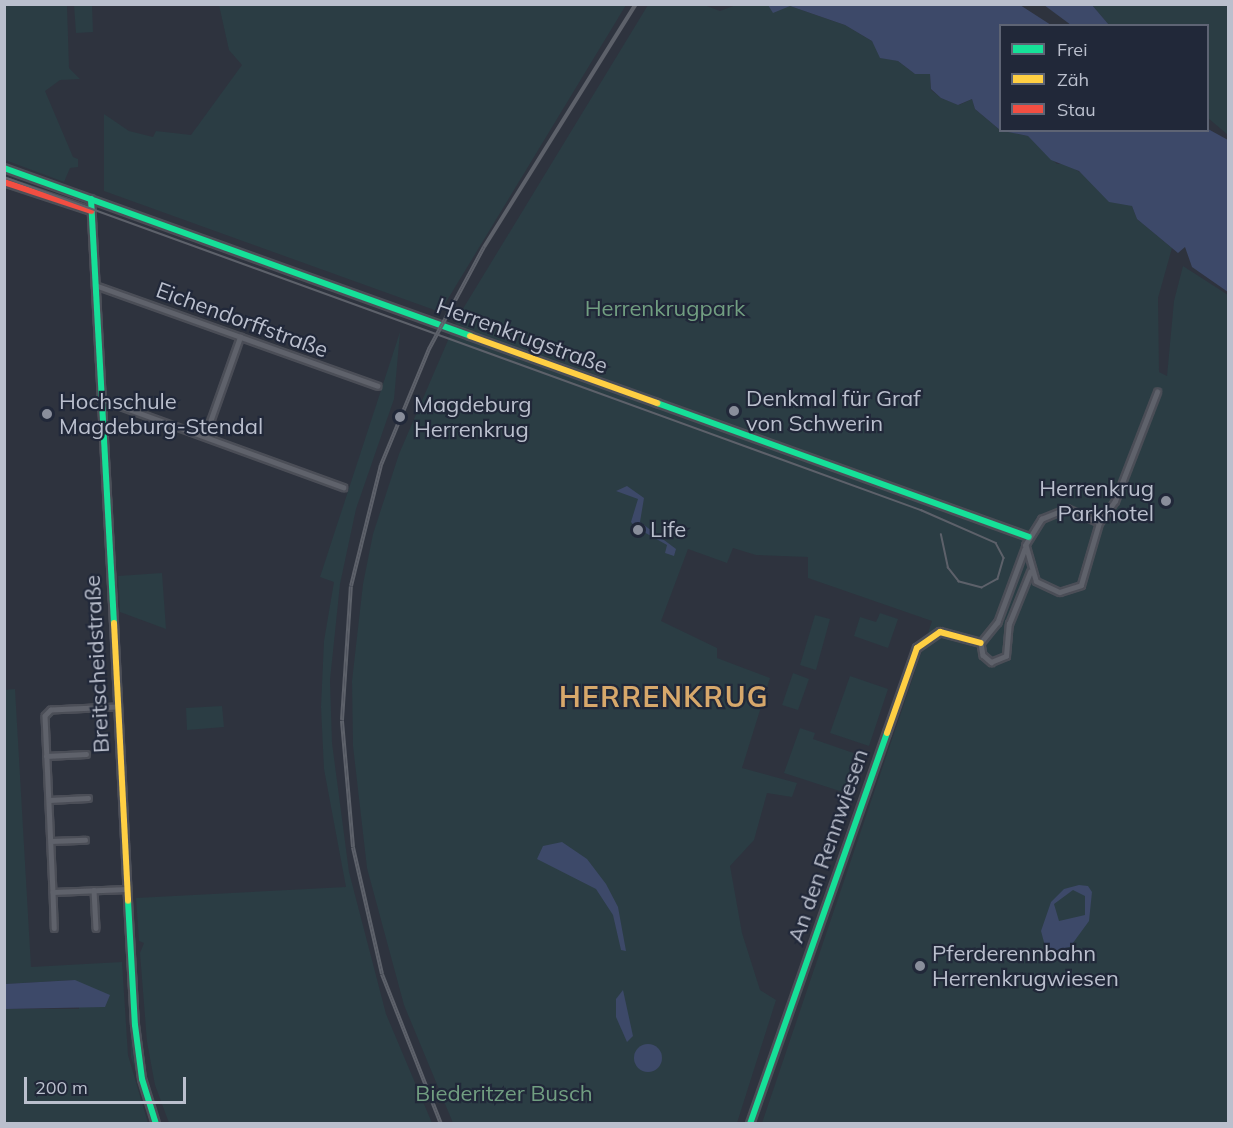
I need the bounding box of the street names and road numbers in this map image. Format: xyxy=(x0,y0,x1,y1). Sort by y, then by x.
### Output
street label: Eichendorffstraße xyxy=(152,277,332,363)
street label: Herrenkrugstraße xyxy=(433,293,611,379)
street label: Breitscheidstraße xyxy=(79,574,115,754)
street label: An den Rennwiesen xyxy=(782,746,874,946)

